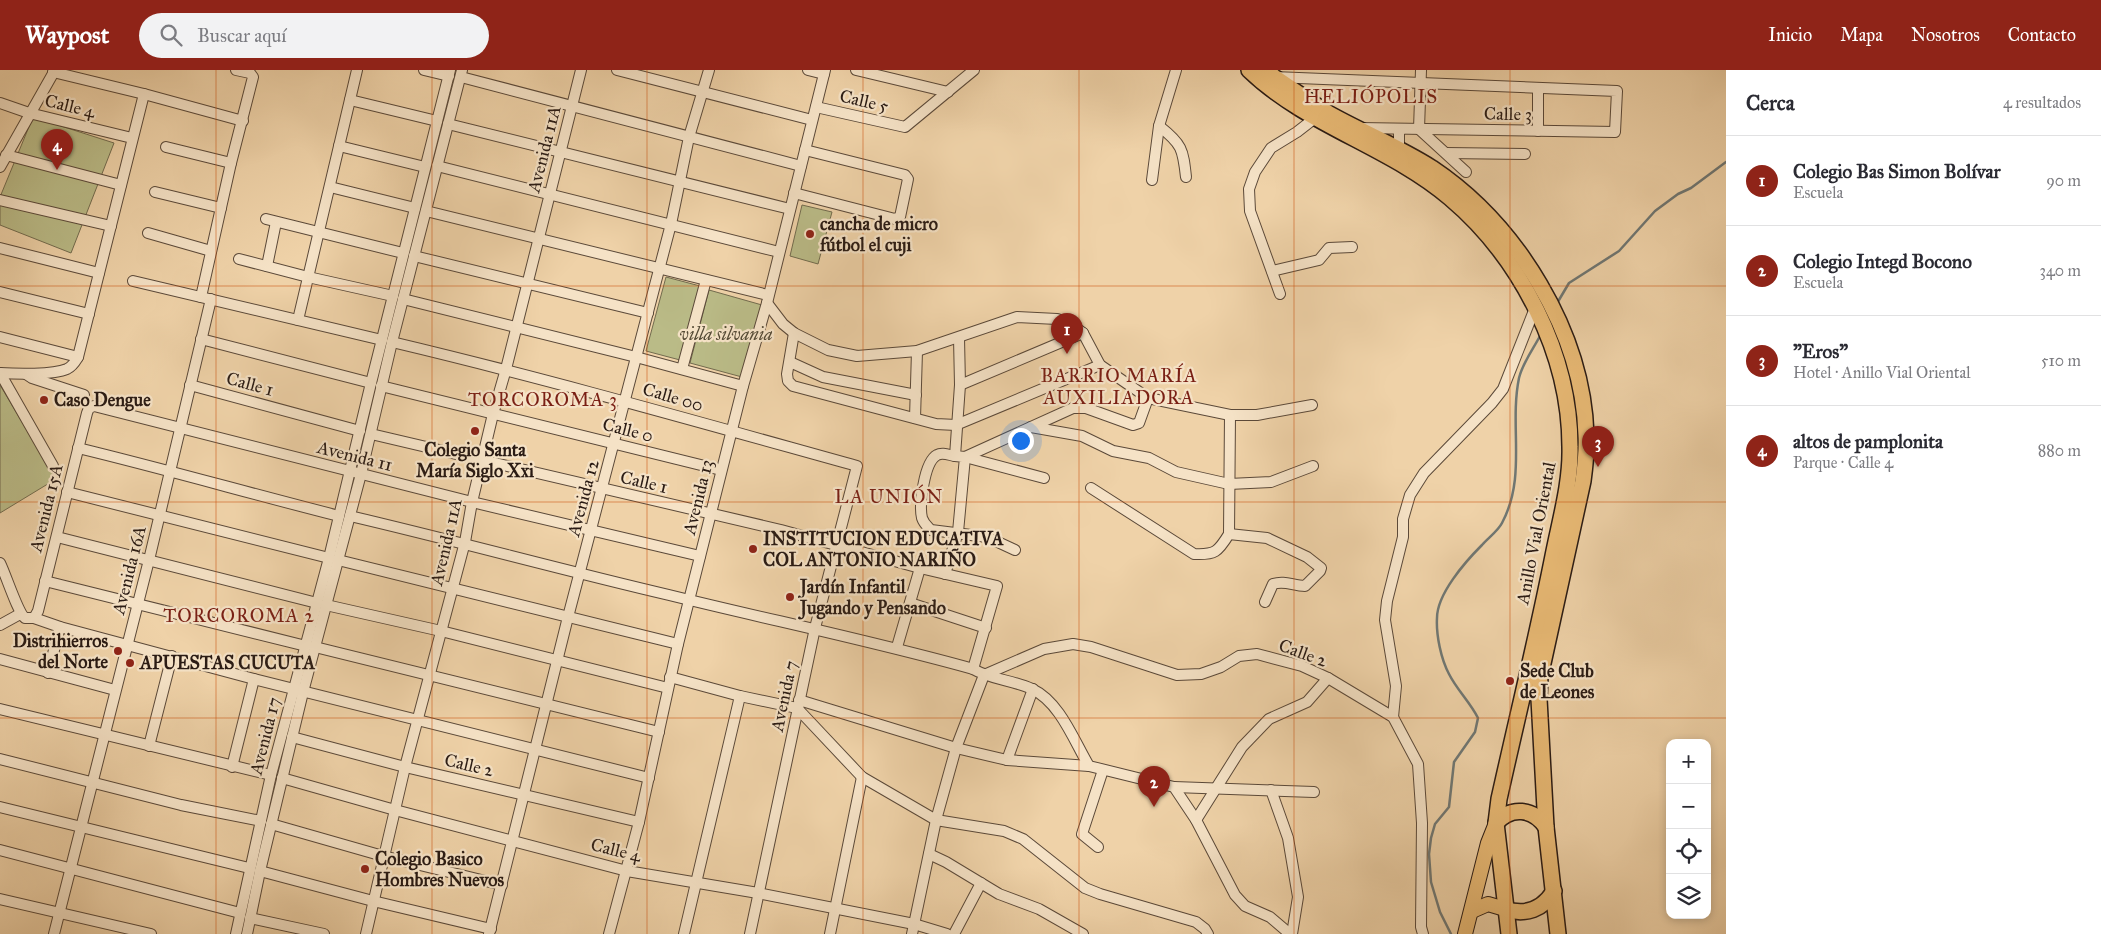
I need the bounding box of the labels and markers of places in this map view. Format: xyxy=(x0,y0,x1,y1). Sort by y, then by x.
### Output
pin: 4 xyxy=(41,129,73,170)
place label: cancha de micro fútbol el cuji xyxy=(819,213,938,257)
marker: cancha de micro fútbol el cuji xyxy=(804,228,816,240)
pin: 1 xyxy=(1051,313,1083,354)
place label: Caso Dengue xyxy=(54,389,151,412)
marker: Caso Dengue xyxy=(38,394,50,406)
marker: Colegio Santa María Siglo Xxi xyxy=(469,425,481,437)
pin: 3 xyxy=(1582,426,1614,467)
place label: Colegio Santa María Siglo Xxi xyxy=(416,439,535,483)
place label: INSTITUCION EDUCATIVA COL ANTONIO NARIÑO xyxy=(763,528,1004,571)
marker: INSTITUCION EDUCATIVA COL ANTONIO NARIÑO xyxy=(747,543,759,555)
place label: Jardín Infantil Jugando y Pensando xyxy=(798,576,946,620)
marker: Jardín Infantil Jugando y Pensando xyxy=(784,591,796,603)
place label: Distrihierros del Norte xyxy=(13,630,108,673)
marker: Distrihierros del Norte xyxy=(112,645,124,657)
place label: APUESTAS CUCUTA xyxy=(139,652,316,674)
marker: APUESTAS CUCUTA xyxy=(124,657,136,669)
place label: Sede Club de Leones xyxy=(1520,660,1595,703)
marker: Sede Club de Leones xyxy=(1504,675,1516,687)
pin: 2 xyxy=(1138,766,1170,807)
place label: Colegio Basico Hombres Nuevos xyxy=(375,848,504,891)
marker: Colegio Basico Hombres Nuevos xyxy=(359,863,371,875)

